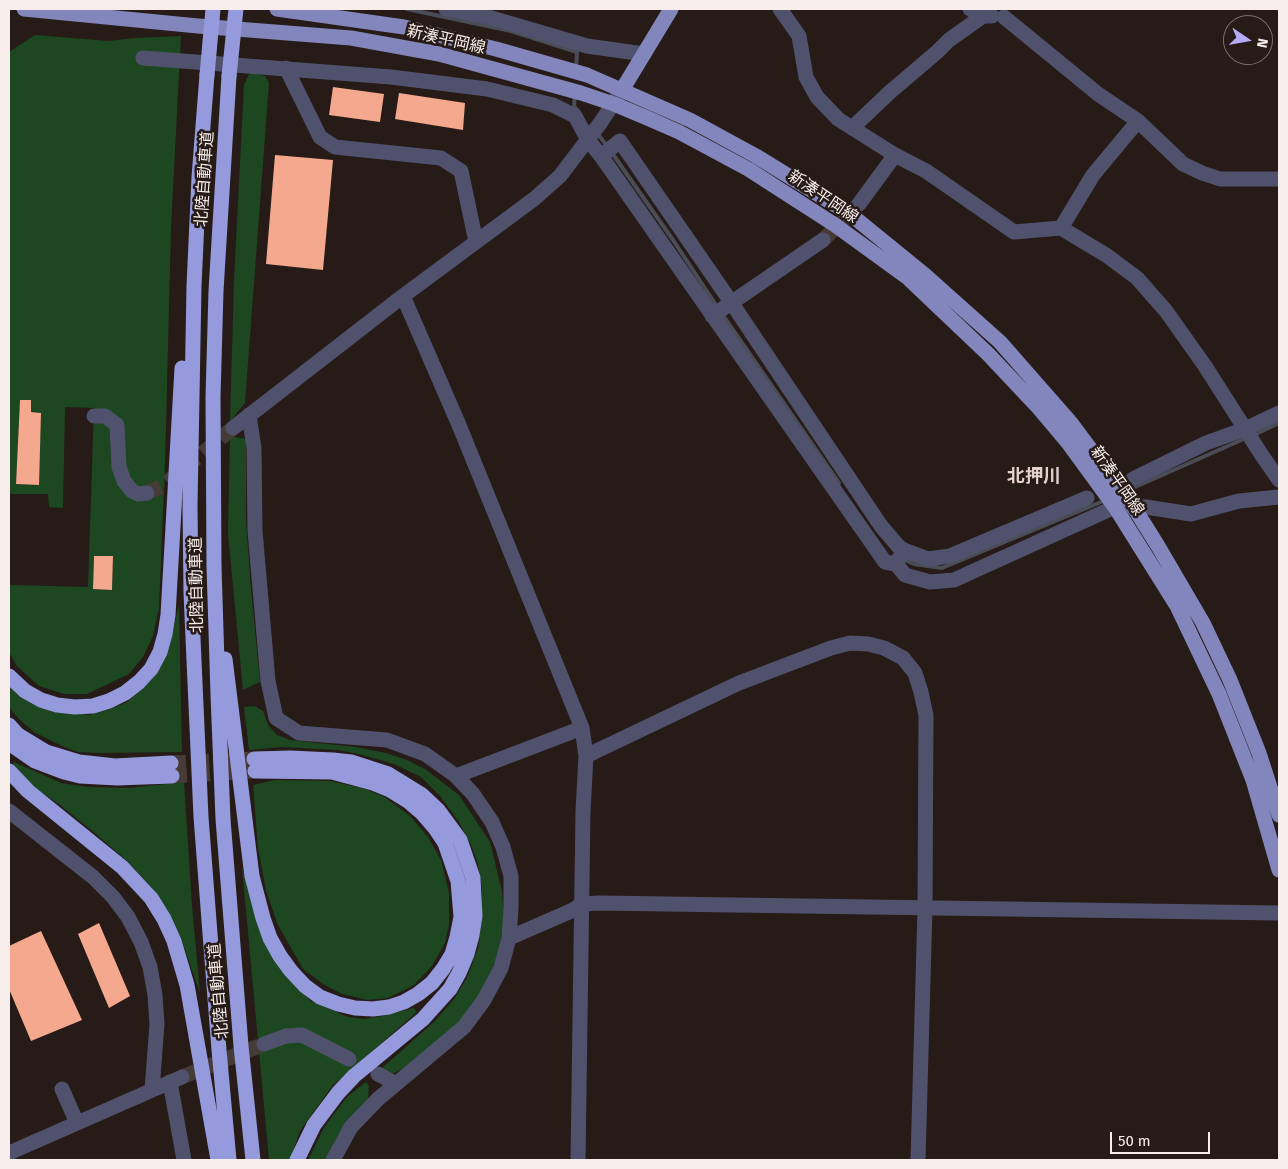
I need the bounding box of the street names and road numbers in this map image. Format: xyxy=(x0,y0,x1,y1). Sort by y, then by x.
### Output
street label: 新湊平岡線 xyxy=(405,22,487,58)
street label: 北陸自動車道 xyxy=(192,130,218,228)
street label: 新湊平岡線 xyxy=(784,167,862,227)
street label: 新湊平岡線 xyxy=(1086,443,1148,519)
street label: 北陸自動車道 xyxy=(187,537,207,633)
street label: 北陸自動車道 xyxy=(205,942,233,1040)

